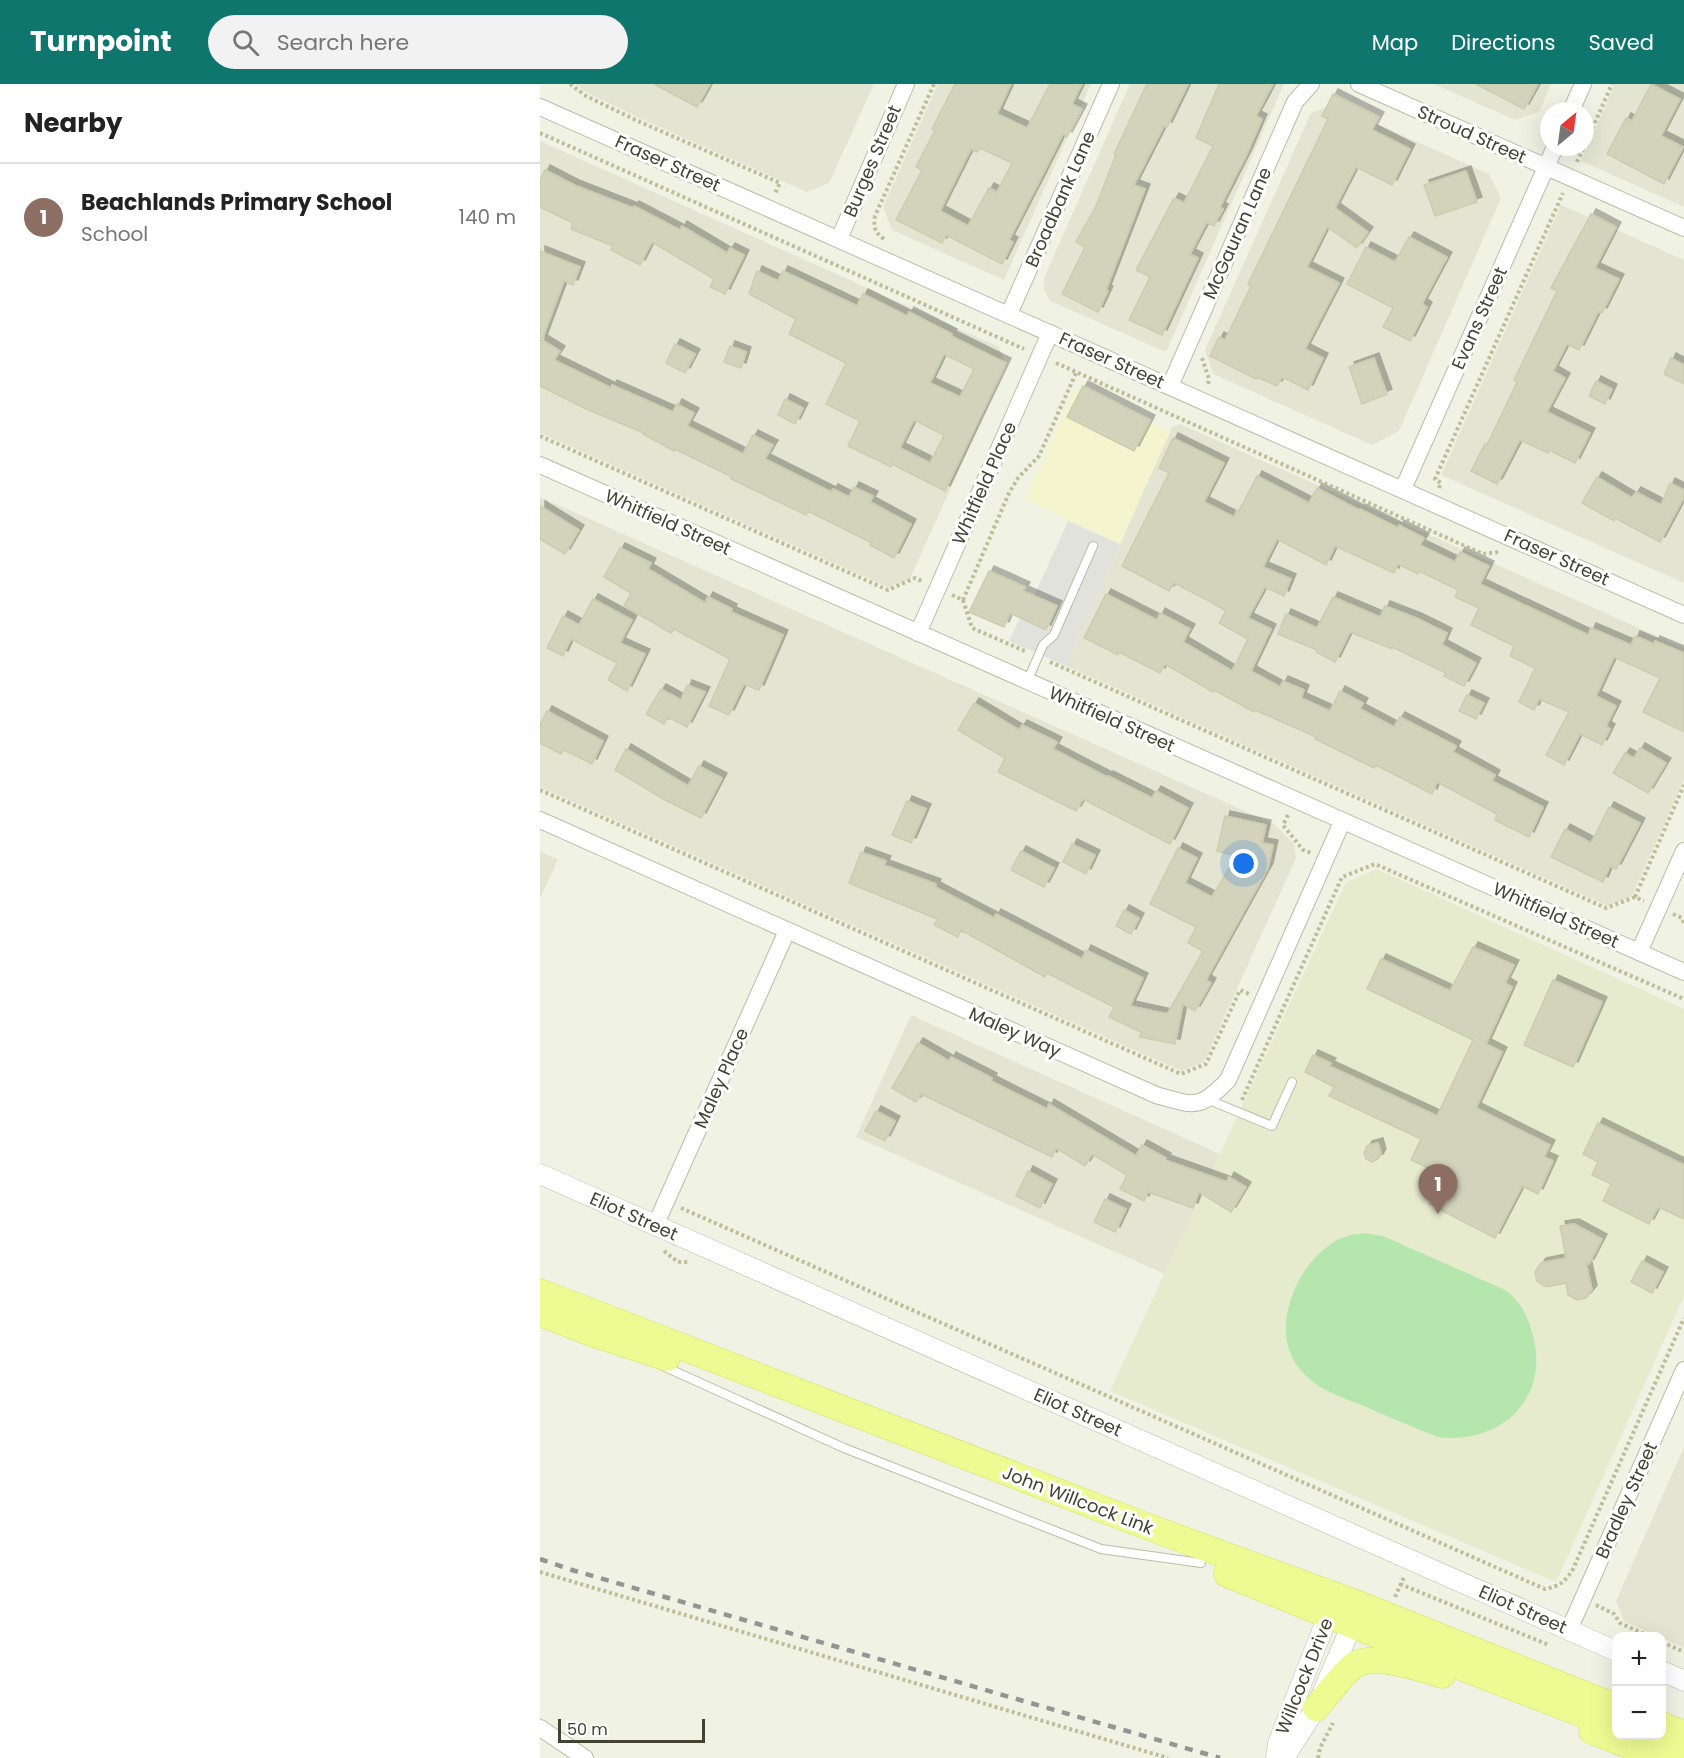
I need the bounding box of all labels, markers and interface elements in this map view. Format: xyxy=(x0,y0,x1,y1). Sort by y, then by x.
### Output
search box xyxy=(208,15,628,69)
text: Turnpoint xyxy=(30,22,172,61)
icon: search xyxy=(229,26,262,59)
text: Search here xyxy=(277,27,409,58)
text: Map xyxy=(1372,28,1418,57)
text: Directions xyxy=(1451,28,1555,57)
text: Saved xyxy=(1588,28,1654,57)
street label: Stroud Street xyxy=(1414,99,1530,169)
street label: Burges Street xyxy=(837,101,907,221)
north arrow xyxy=(1540,102,1594,156)
text: Nearby xyxy=(24,105,122,141)
street label: Broadbank Lane xyxy=(1019,127,1101,271)
street label: Fraser Street xyxy=(611,129,725,197)
street label: McGauran Lane xyxy=(1197,163,1277,303)
text: Beachlands Primary School xyxy=(81,187,392,218)
text: 1 xyxy=(40,203,47,231)
text: 140 m xyxy=(459,203,516,231)
text: School xyxy=(81,220,148,248)
street label: Evans Street xyxy=(1445,263,1513,373)
street label: Fraser Street xyxy=(1055,326,1169,394)
street label: Whitfield Place xyxy=(946,418,1022,548)
street label: Whitfield Street xyxy=(601,483,735,561)
street label: Fraser Street xyxy=(1500,523,1614,591)
street label: Whitfield Street xyxy=(1045,680,1179,758)
your location xyxy=(1229,849,1258,878)
street label: Whitfield Street xyxy=(1489,876,1623,954)
street label: Maley Way xyxy=(965,1001,1065,1063)
street label: Maley Place xyxy=(688,1024,754,1132)
pin: 1 xyxy=(1418,1164,1458,1214)
street label: Eliot Street xyxy=(586,1186,682,1246)
street label: Eliot Street xyxy=(1030,1382,1126,1442)
street label: Bradley Street xyxy=(1589,1438,1663,1562)
street label: John Willcock Link xyxy=(999,1460,1158,1541)
street label: Eliot Street xyxy=(1475,1579,1571,1639)
street label: Willcock Drive xyxy=(1269,1614,1339,1738)
map controls xyxy=(1612,1632,1666,1740)
button: + xyxy=(1612,1632,1666,1686)
button: − xyxy=(1612,1686,1666,1740)
scale bar xyxy=(558,1716,705,1744)
text: 50 m xyxy=(567,1718,608,1741)

